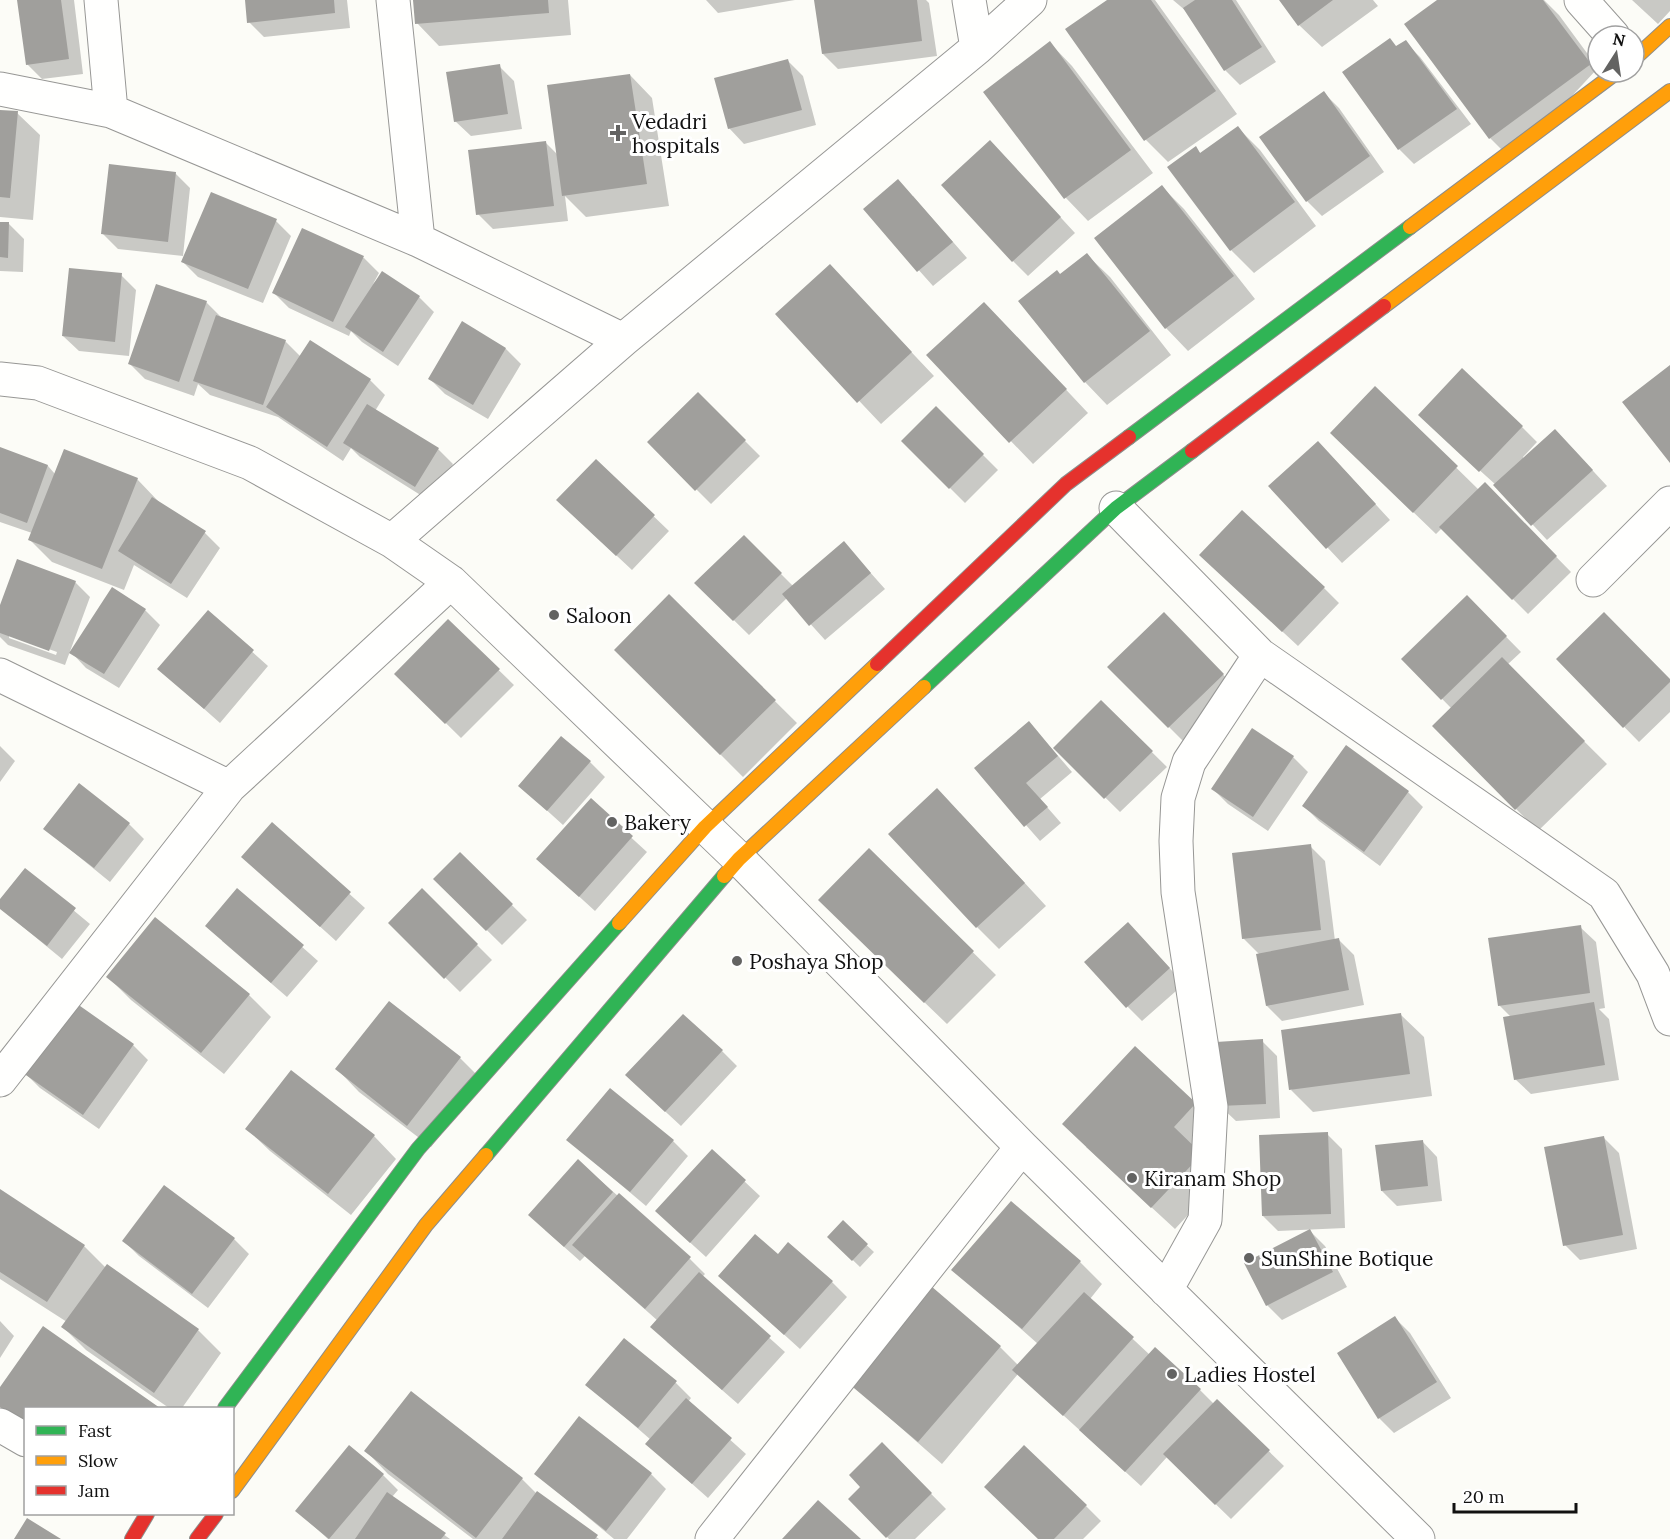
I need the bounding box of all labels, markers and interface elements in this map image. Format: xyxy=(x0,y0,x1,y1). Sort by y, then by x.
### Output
north arrow xyxy=(1586,24,1646,84)
text: N xyxy=(1611,28,1627,50)
place label: Vedadri hospitals xyxy=(631,108,720,159)
marker: Vedadri hospitals xyxy=(609,124,627,142)
place label: Saloon xyxy=(566,602,632,629)
marker: Saloon xyxy=(547,608,561,622)
place label: Bakery xyxy=(624,809,691,836)
marker: Bakery xyxy=(605,815,619,829)
place label: Poshaya Shop xyxy=(749,948,883,975)
marker: Poshaya Shop xyxy=(730,954,744,968)
place label: Kiranam Shop xyxy=(1144,1165,1281,1192)
marker: Kiranam Shop xyxy=(1125,1171,1139,1185)
place label: SunShine Botique xyxy=(1261,1245,1434,1272)
marker: SunShine Botique xyxy=(1242,1251,1256,1265)
place label: Ladies Hostel xyxy=(1184,1361,1316,1388)
marker: Ladies Hostel xyxy=(1165,1367,1179,1381)
legend xyxy=(24,1407,234,1515)
text: Fast xyxy=(78,1419,112,1442)
text: Slow xyxy=(78,1449,118,1472)
scale bar xyxy=(1454,1476,1576,1514)
text: Jam xyxy=(77,1479,110,1502)
text: 20 m xyxy=(1463,1485,1505,1508)

